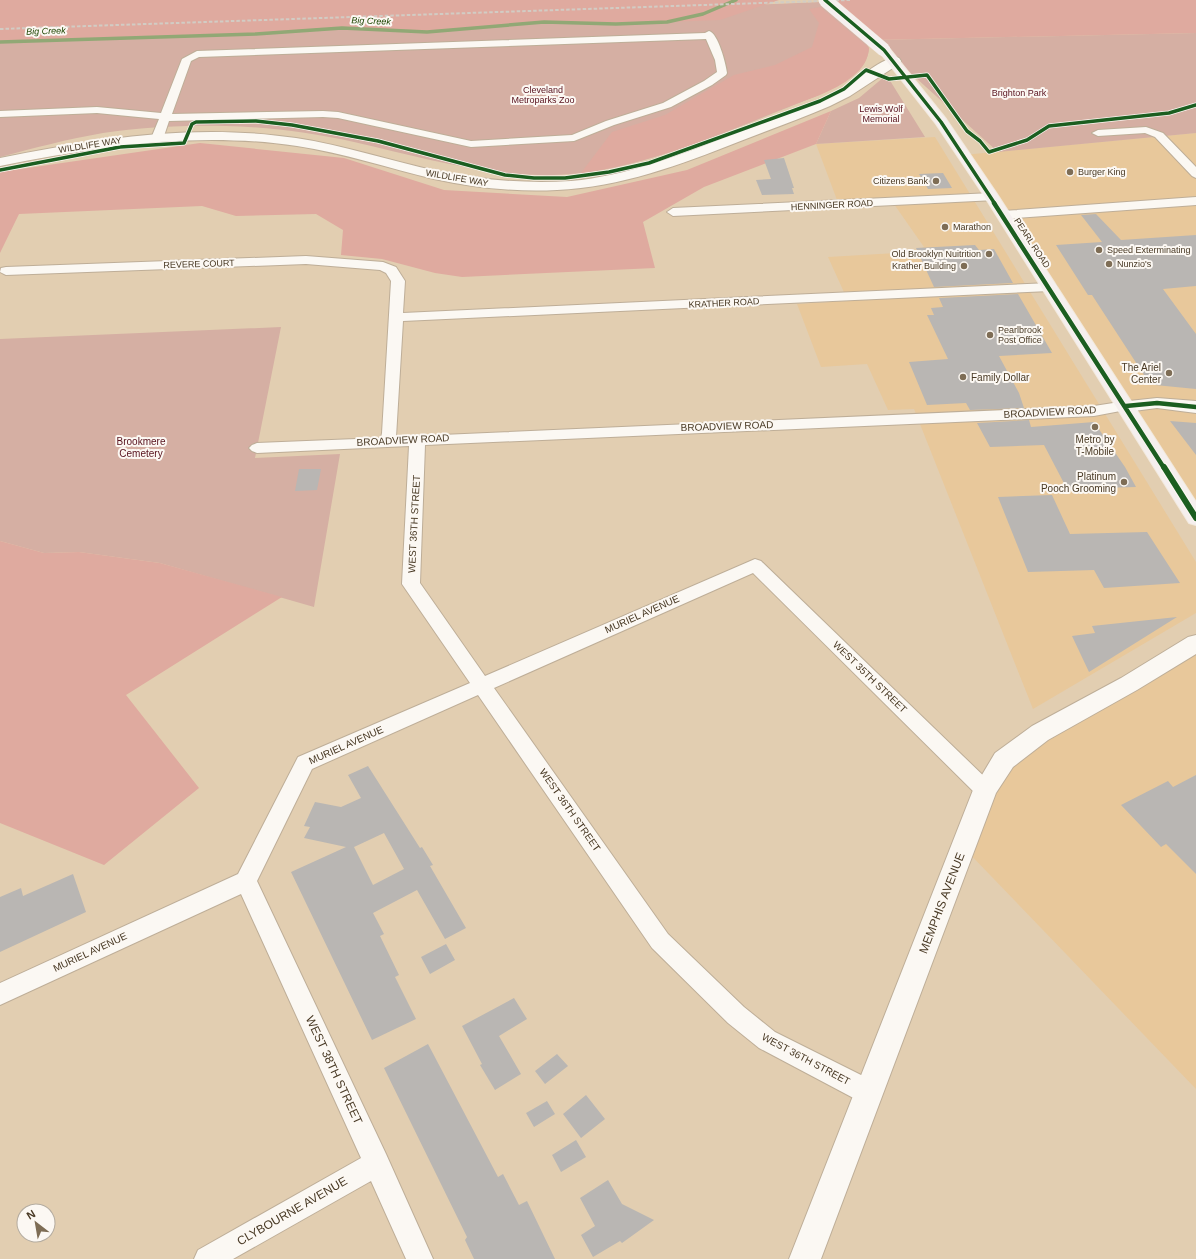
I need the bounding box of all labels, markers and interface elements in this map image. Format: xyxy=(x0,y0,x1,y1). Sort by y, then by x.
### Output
water label: Big Creek xyxy=(351,15,391,27)
water label: Big Creek xyxy=(26,25,66,37)
park label: Cleveland Metroparks Zoo xyxy=(511,85,575,105)
park label: Brighton Park xyxy=(992,88,1047,98)
park label: Lewis Wolf Memorial xyxy=(859,104,903,124)
street label: WILDLIFE WAY xyxy=(58,135,122,155)
marker: Burger King xyxy=(1065,167,1075,177)
place label: Burger King xyxy=(1078,167,1126,177)
street label: WILDLIFE WAY xyxy=(425,168,489,188)
place label: Citizens Bank xyxy=(873,176,928,186)
marker: Citizens Bank xyxy=(931,176,941,186)
street label: HENNINGER ROAD xyxy=(791,198,874,212)
street label: PEARL ROAD xyxy=(1012,216,1052,270)
marker: Marathon xyxy=(940,222,950,232)
place label: Marathon xyxy=(953,222,991,232)
marker: Speed Exterminating xyxy=(1094,245,1104,255)
place label: Speed Exterminating xyxy=(1107,245,1191,255)
place label: Old Brooklyn Nuitrition xyxy=(891,249,981,259)
marker: Old Brooklyn Nuitrition xyxy=(984,249,994,259)
street label: REVERE COURT xyxy=(163,258,235,270)
marker: Nunzio's xyxy=(1104,259,1114,269)
place label: Nunzio's xyxy=(1117,259,1152,269)
place label: Krather Building xyxy=(892,261,956,271)
marker: Krather Building xyxy=(959,261,969,271)
street label: KRATHER ROAD xyxy=(688,296,760,310)
place label: Pearlbrook Post Office xyxy=(998,325,1042,345)
marker: Pearlbrook Post Office xyxy=(985,330,995,340)
place label: The Ariel Center xyxy=(1122,362,1162,385)
marker: The Ariel Center xyxy=(1164,368,1174,378)
marker: Family Dollar xyxy=(958,372,968,382)
place label: Family Dollar xyxy=(971,372,1030,383)
street label: BROADVIEW ROAD xyxy=(1003,404,1097,420)
street label: BROADVIEW ROAD xyxy=(680,419,774,433)
marker: Metro by T-Mobile xyxy=(1090,422,1100,432)
street label: BROADVIEW ROAD xyxy=(356,432,450,448)
place label: Metro by T-Mobile xyxy=(1076,434,1115,457)
park label: Brookmere Cemetery xyxy=(117,436,166,459)
place label: Platinum Pooch Grooming xyxy=(1041,471,1116,494)
street label: WEST 36TH STREET xyxy=(406,475,422,573)
marker: Platinum Pooch Grooming xyxy=(1119,477,1129,487)
street label: MURIEL AVENUE xyxy=(603,593,681,635)
street label: WEST 35TH STREET xyxy=(831,639,909,715)
street label: MURIEL AVENUE xyxy=(307,724,385,766)
street label: WEST 36TH STREET xyxy=(537,767,603,853)
street label: MEMPHIS AVENUE xyxy=(916,850,968,956)
street label: MURIEL AVENUE xyxy=(51,930,129,974)
street label: WEST 38TH STREET xyxy=(303,1014,366,1127)
street label: WEST 36TH STREET xyxy=(760,1031,852,1087)
street label: CLYBOURNE AVENUE xyxy=(234,1174,350,1248)
north arrow xyxy=(16,1203,56,1243)
text: N xyxy=(24,1207,37,1222)

